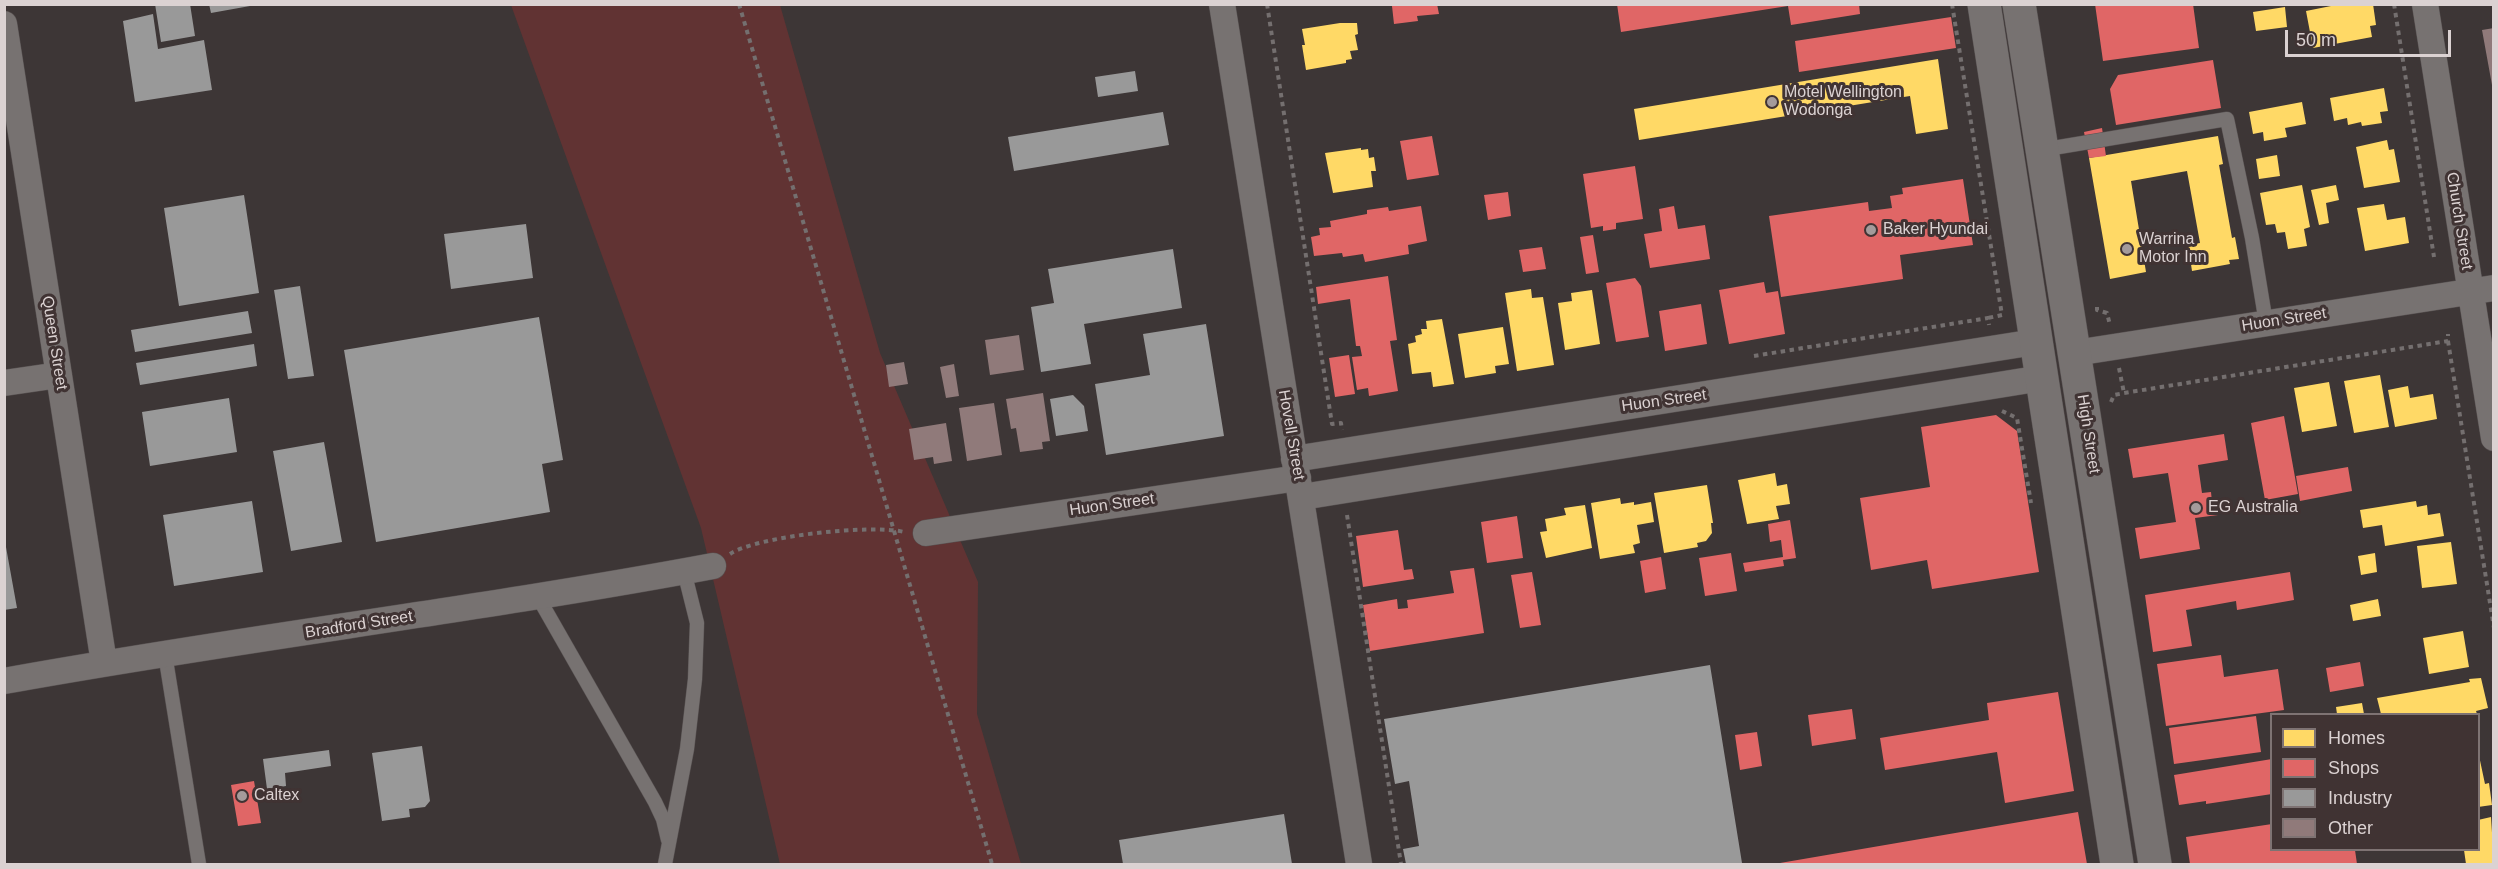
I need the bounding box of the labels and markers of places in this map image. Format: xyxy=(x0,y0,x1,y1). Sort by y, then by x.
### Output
place label: Motel Wellington Wodonga xyxy=(1784,83,1902,121)
marker: Motel Wellington Wodonga xyxy=(1765,95,1779,109)
place label: Baker Hyundai xyxy=(1883,220,1988,240)
marker: Baker Hyundai xyxy=(1864,223,1878,237)
place label: Warrina Motor Inn xyxy=(2139,230,2207,268)
marker: Warrina Motor Inn xyxy=(2120,242,2134,256)
place label: EG Australia xyxy=(2208,498,2298,518)
marker: EG Australia xyxy=(2189,501,2203,515)
place label: Caltex xyxy=(254,786,299,806)
marker: Caltex xyxy=(235,789,249,803)

